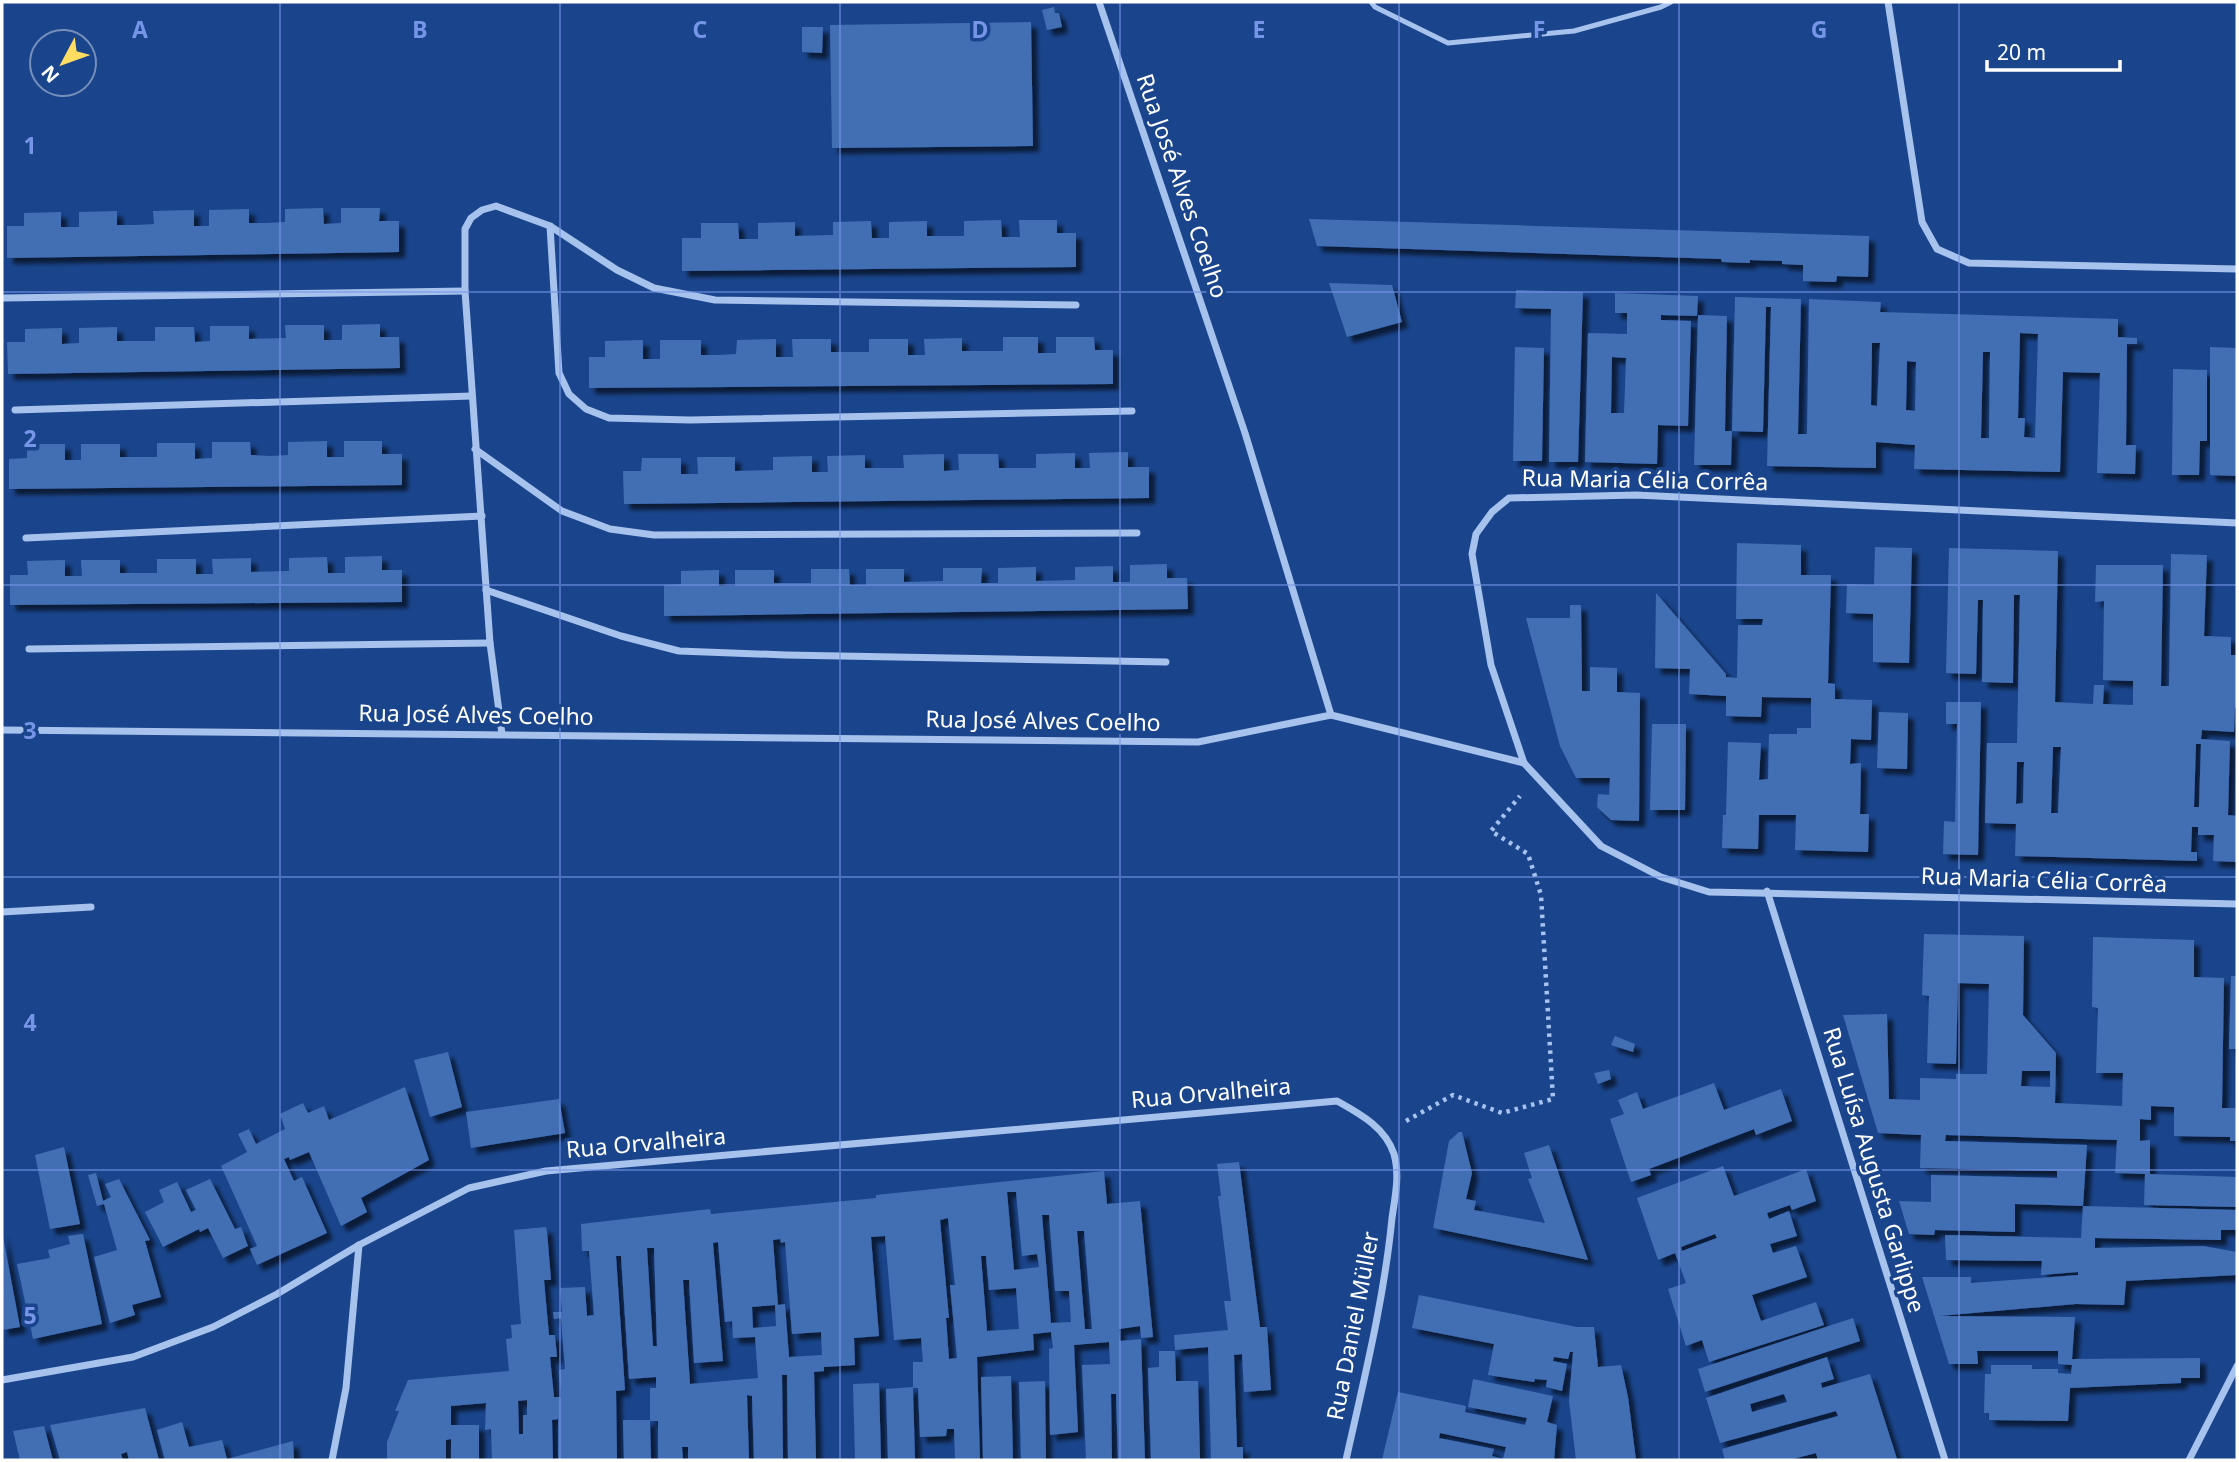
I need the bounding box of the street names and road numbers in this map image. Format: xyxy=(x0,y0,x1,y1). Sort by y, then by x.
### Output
street label: Rua José Alves Coelho xyxy=(1130,69,1236,302)
street label: Rua Maria Célia Corrêa xyxy=(1521,461,1769,497)
street label: Rua José Alves Coelho xyxy=(358,696,594,732)
street label: Rua José Alves Coelho xyxy=(925,702,1161,738)
street label: Rua Maria Célia Corrêa xyxy=(1920,859,2168,899)
street label: Rua Luísa Augusta Garlippe xyxy=(1816,1023,1934,1317)
street label: Rua Orvalheira xyxy=(1130,1069,1292,1115)
street label: Rua Orvalheira xyxy=(565,1119,727,1165)
street label: Rua Daniel Müller xyxy=(1318,1228,1386,1423)

